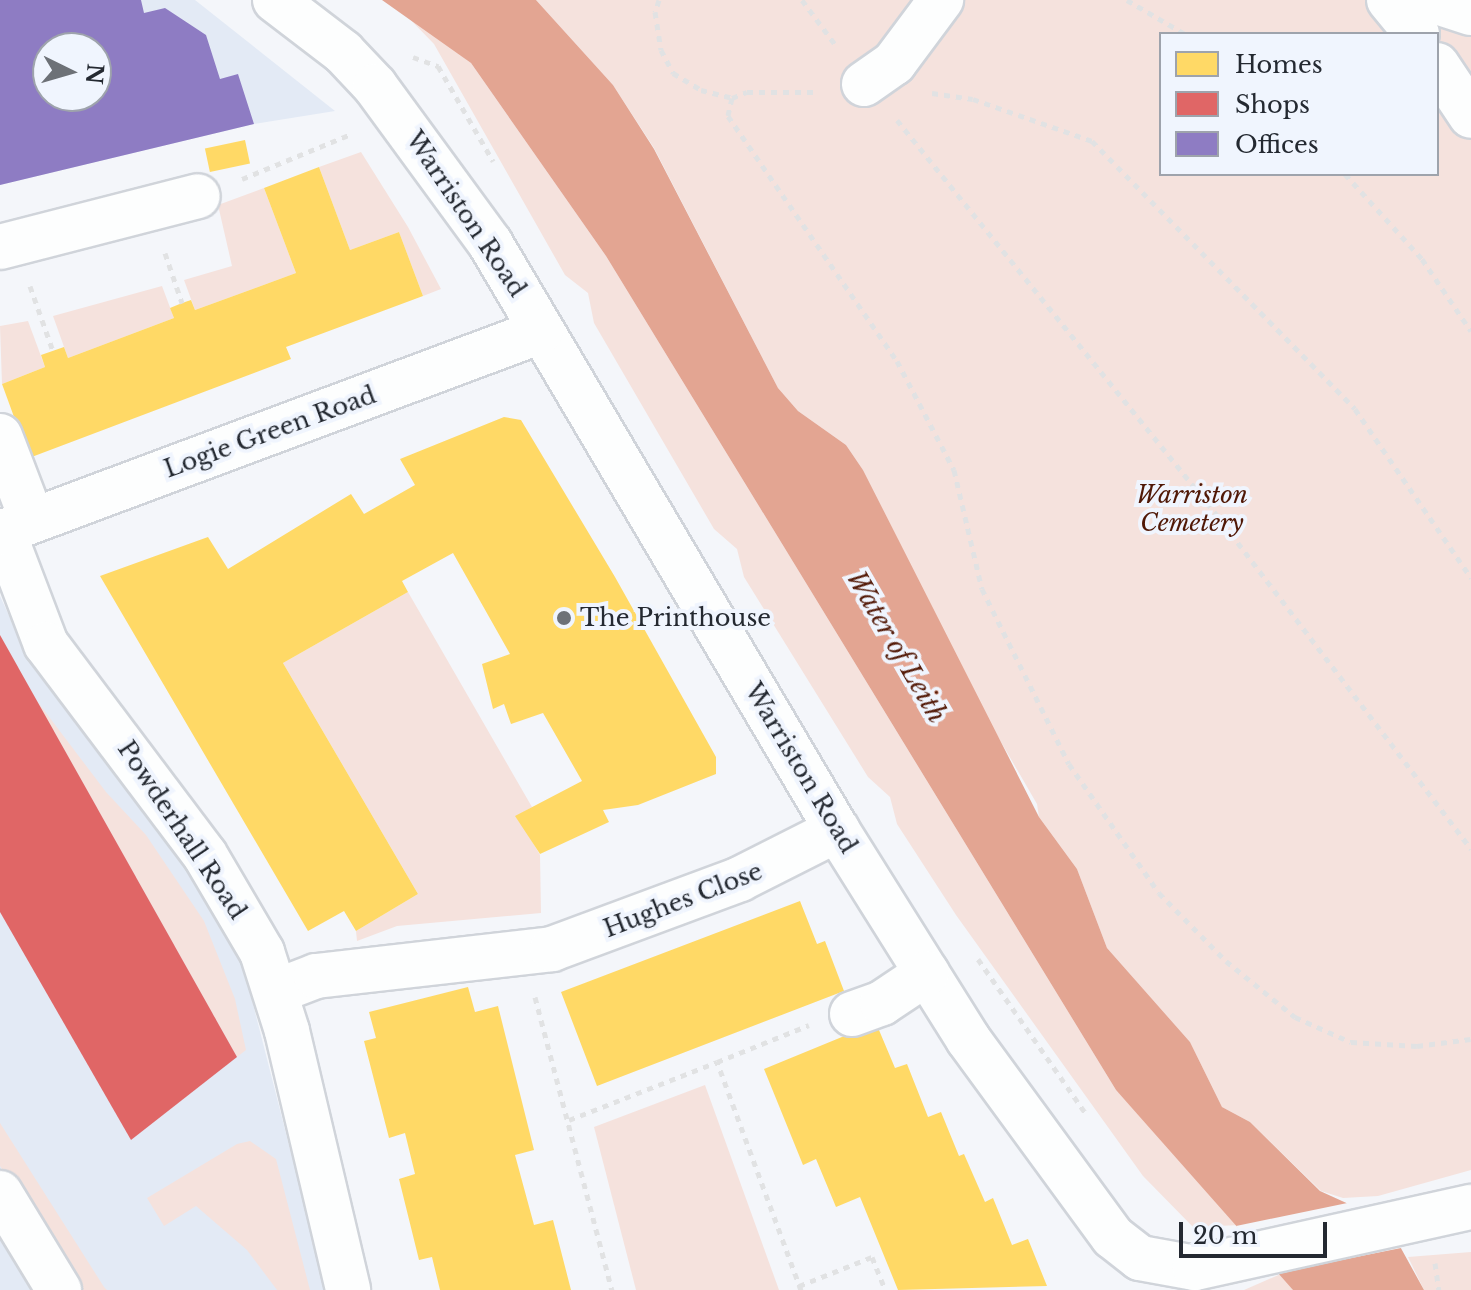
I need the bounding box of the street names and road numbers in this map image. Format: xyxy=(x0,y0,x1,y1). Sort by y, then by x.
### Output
street label: Warriston Road xyxy=(400,126,532,302)
street label: Logie Green Road xyxy=(160,380,380,484)
street label: Warriston Road xyxy=(739,678,863,858)
street label: Powderhall Road xyxy=(112,735,252,925)
street label: Hughes Close xyxy=(600,857,766,943)

